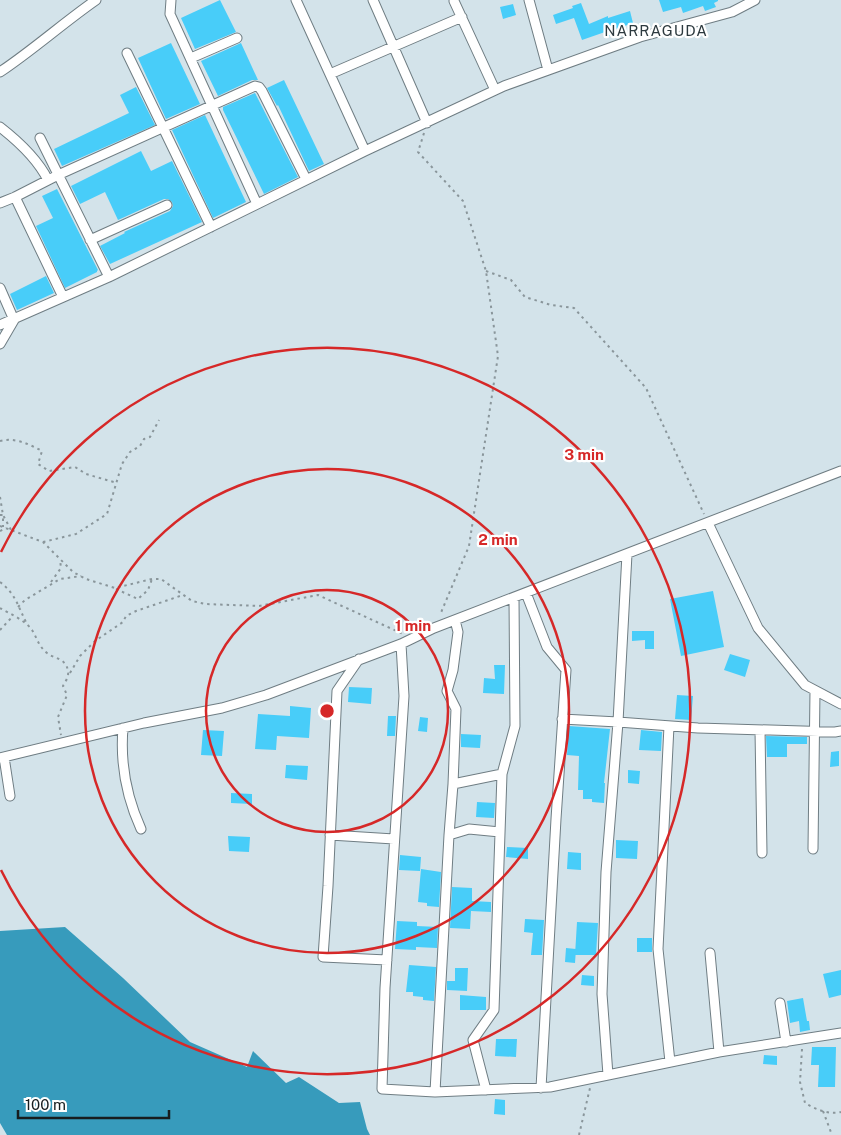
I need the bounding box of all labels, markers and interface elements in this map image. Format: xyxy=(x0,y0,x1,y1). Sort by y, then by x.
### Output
district label: NARRAGUDA xyxy=(604,22,708,39)
text: 3 min xyxy=(564,446,604,463)
text: 2 min xyxy=(478,531,518,548)
text: 1 min xyxy=(395,617,431,634)
centre of rings xyxy=(318,702,336,720)
scale bar xyxy=(18,1088,169,1120)
text: 100 m xyxy=(25,1096,66,1113)

